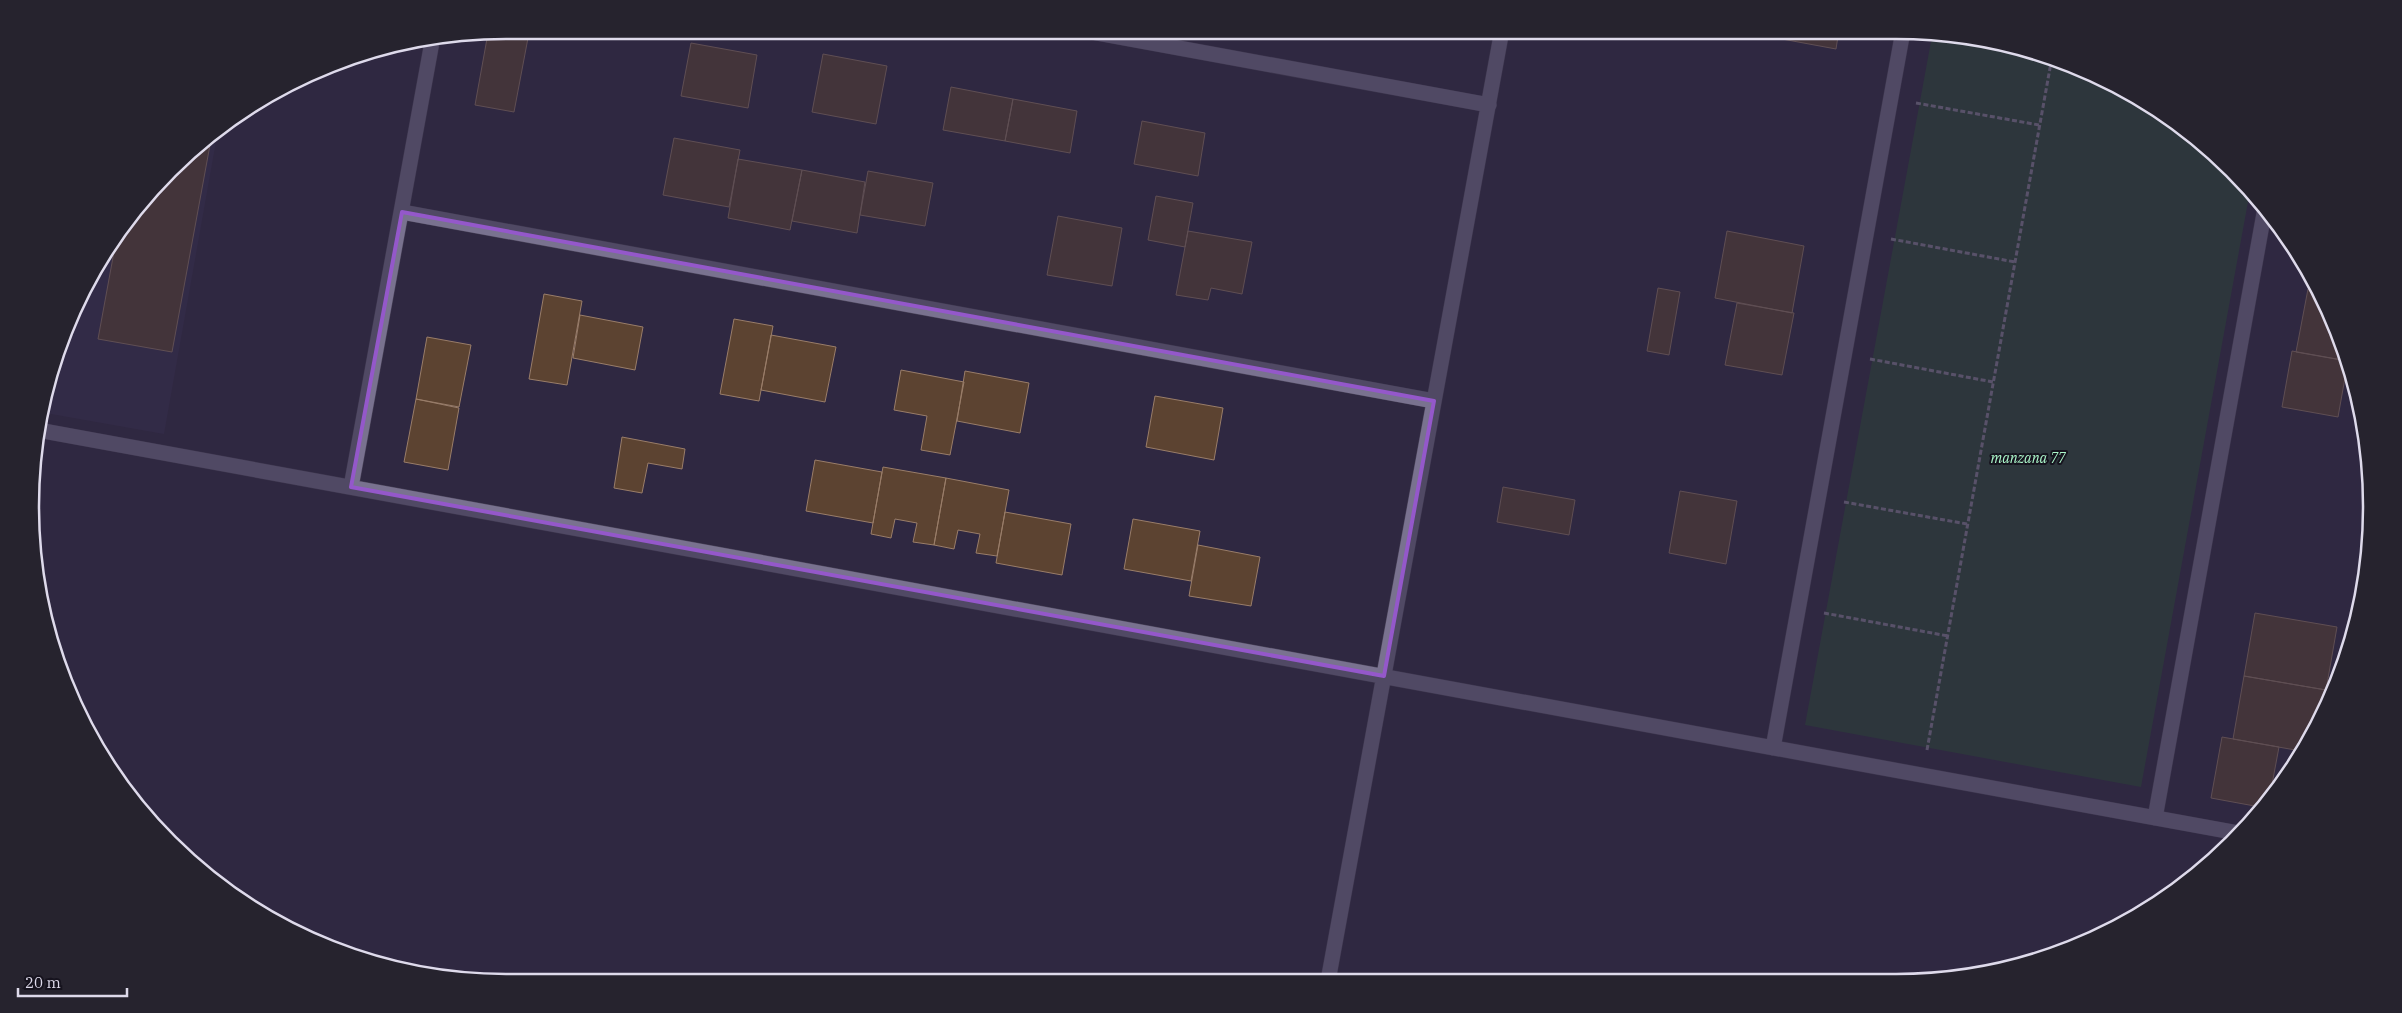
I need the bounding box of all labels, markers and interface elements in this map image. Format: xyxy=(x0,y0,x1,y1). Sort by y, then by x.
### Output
park label: manzana 77 xyxy=(1990,449,2067,467)
scale bar xyxy=(18,966,126,998)
text: 20 m xyxy=(25,973,61,992)

